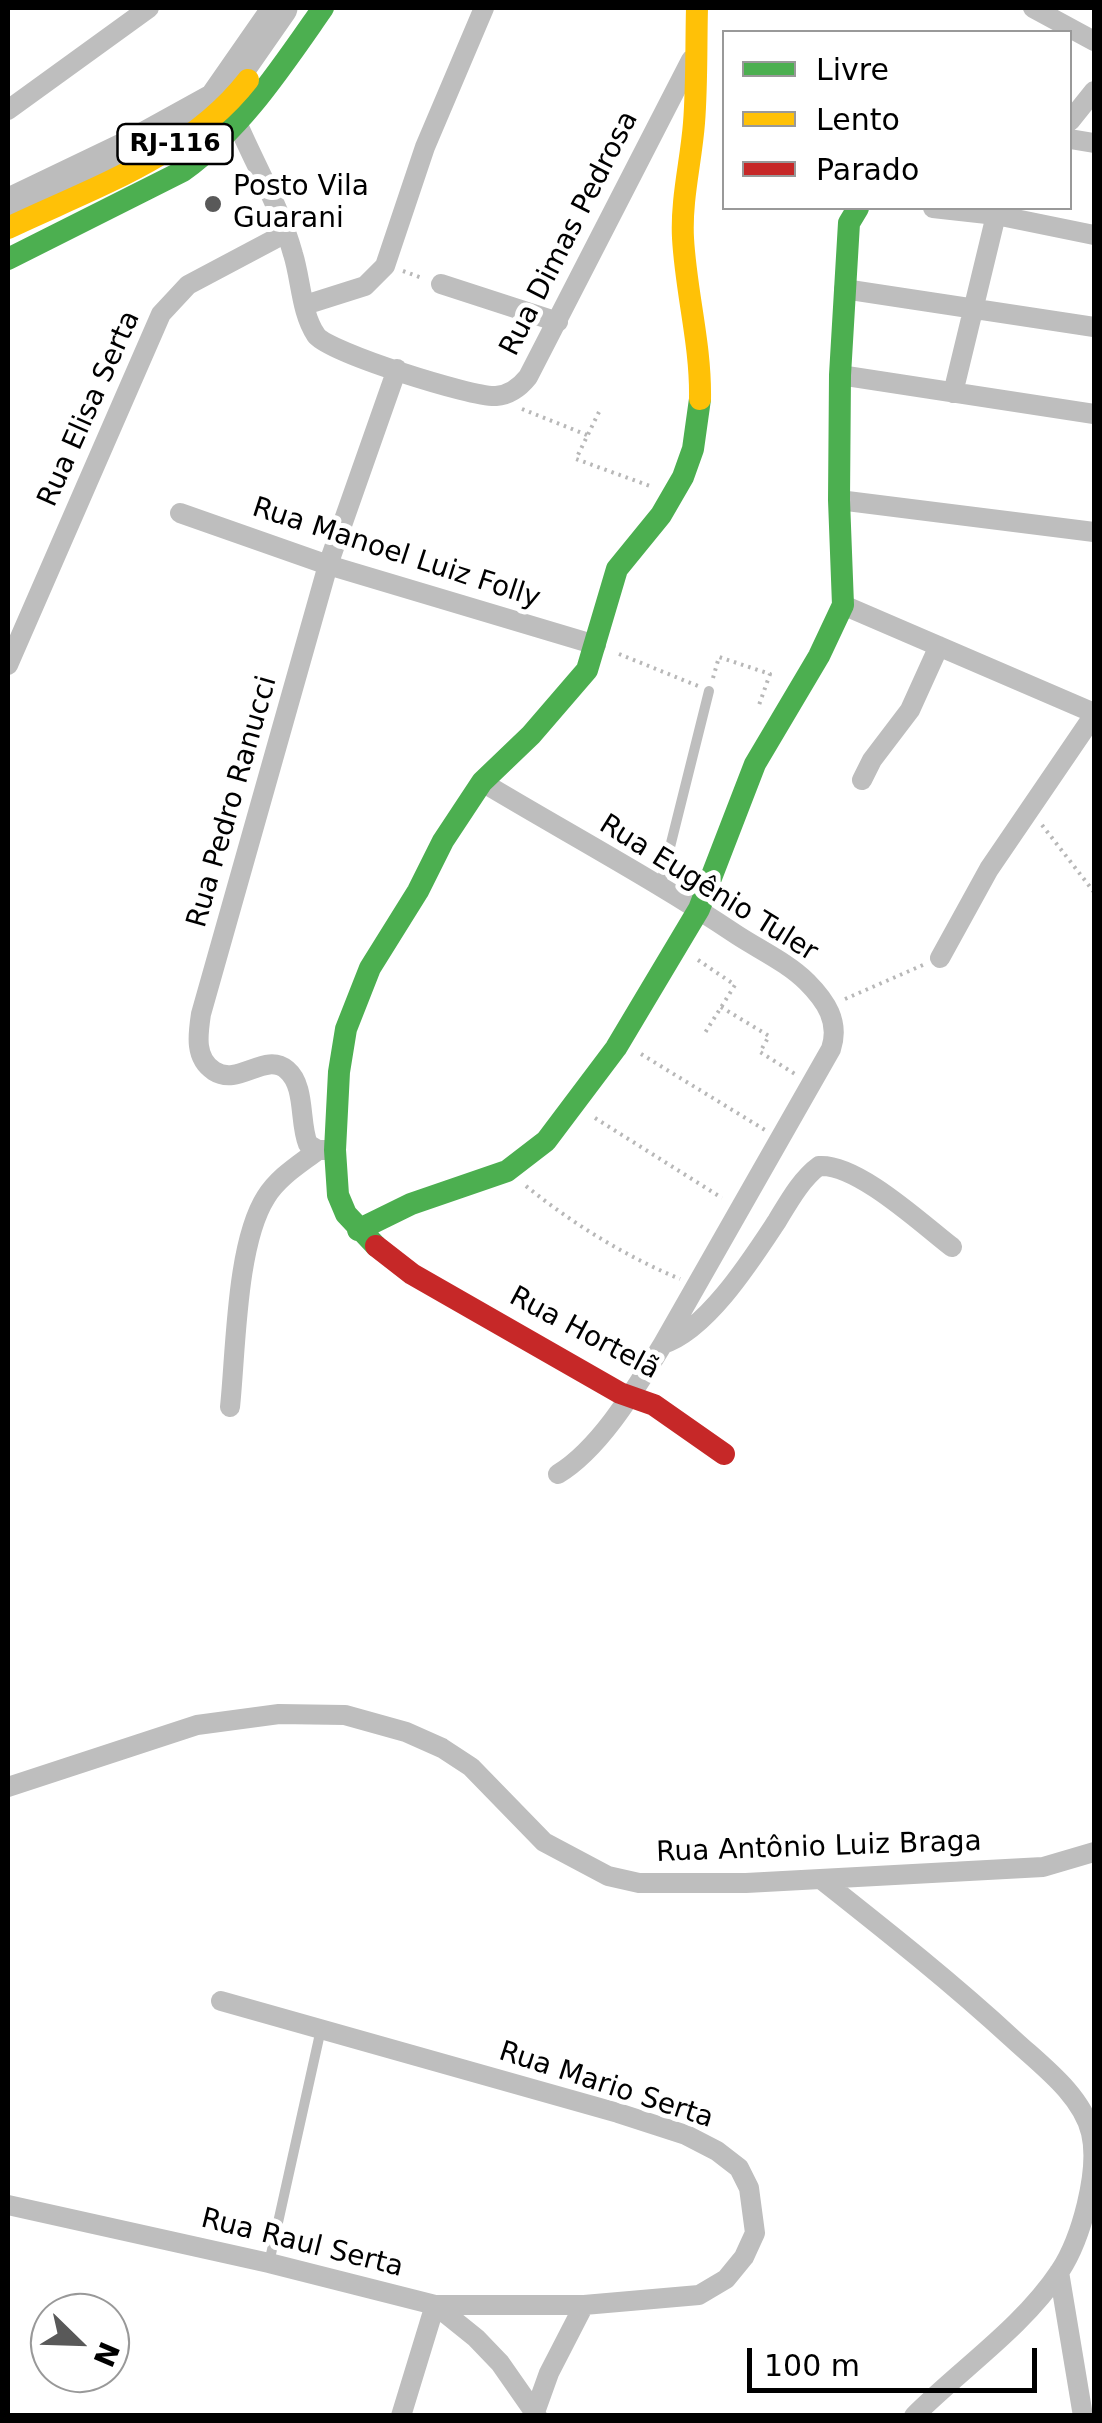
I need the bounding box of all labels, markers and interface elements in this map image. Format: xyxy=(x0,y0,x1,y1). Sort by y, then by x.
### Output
legend xyxy=(722,30,1072,210)
text: Livre xyxy=(816,52,889,87)
text: Lento xyxy=(816,102,900,137)
street label: Rua Dimas Pedrosa xyxy=(494,106,646,362)
road number: RJ-116 xyxy=(118,124,232,164)
text: Parado xyxy=(816,152,919,187)
place label: Posto Vila Guarani xyxy=(233,171,369,237)
marker: Posto Vila Guarani xyxy=(202,193,224,215)
street label: Rua Elisa Serta xyxy=(32,306,148,512)
street label: Rua Manoel Luiz Folly xyxy=(248,492,544,616)
street label: Rua Pedro Ranucci xyxy=(181,672,285,932)
street label: Rua Eugênio Tuler xyxy=(593,808,823,970)
street label: Rua Hortelã xyxy=(503,1280,665,1388)
street label: Rua Antônio Luiz Braga xyxy=(656,1826,982,1870)
street label: Rua Mario Serta xyxy=(495,2036,717,2136)
street label: Rua Raul Serta xyxy=(197,2203,407,2285)
north arrow xyxy=(30,2293,130,2393)
scale bar xyxy=(752,2328,1042,2390)
text: N xyxy=(86,2337,126,2371)
text: 100 m xyxy=(764,2348,860,2383)

